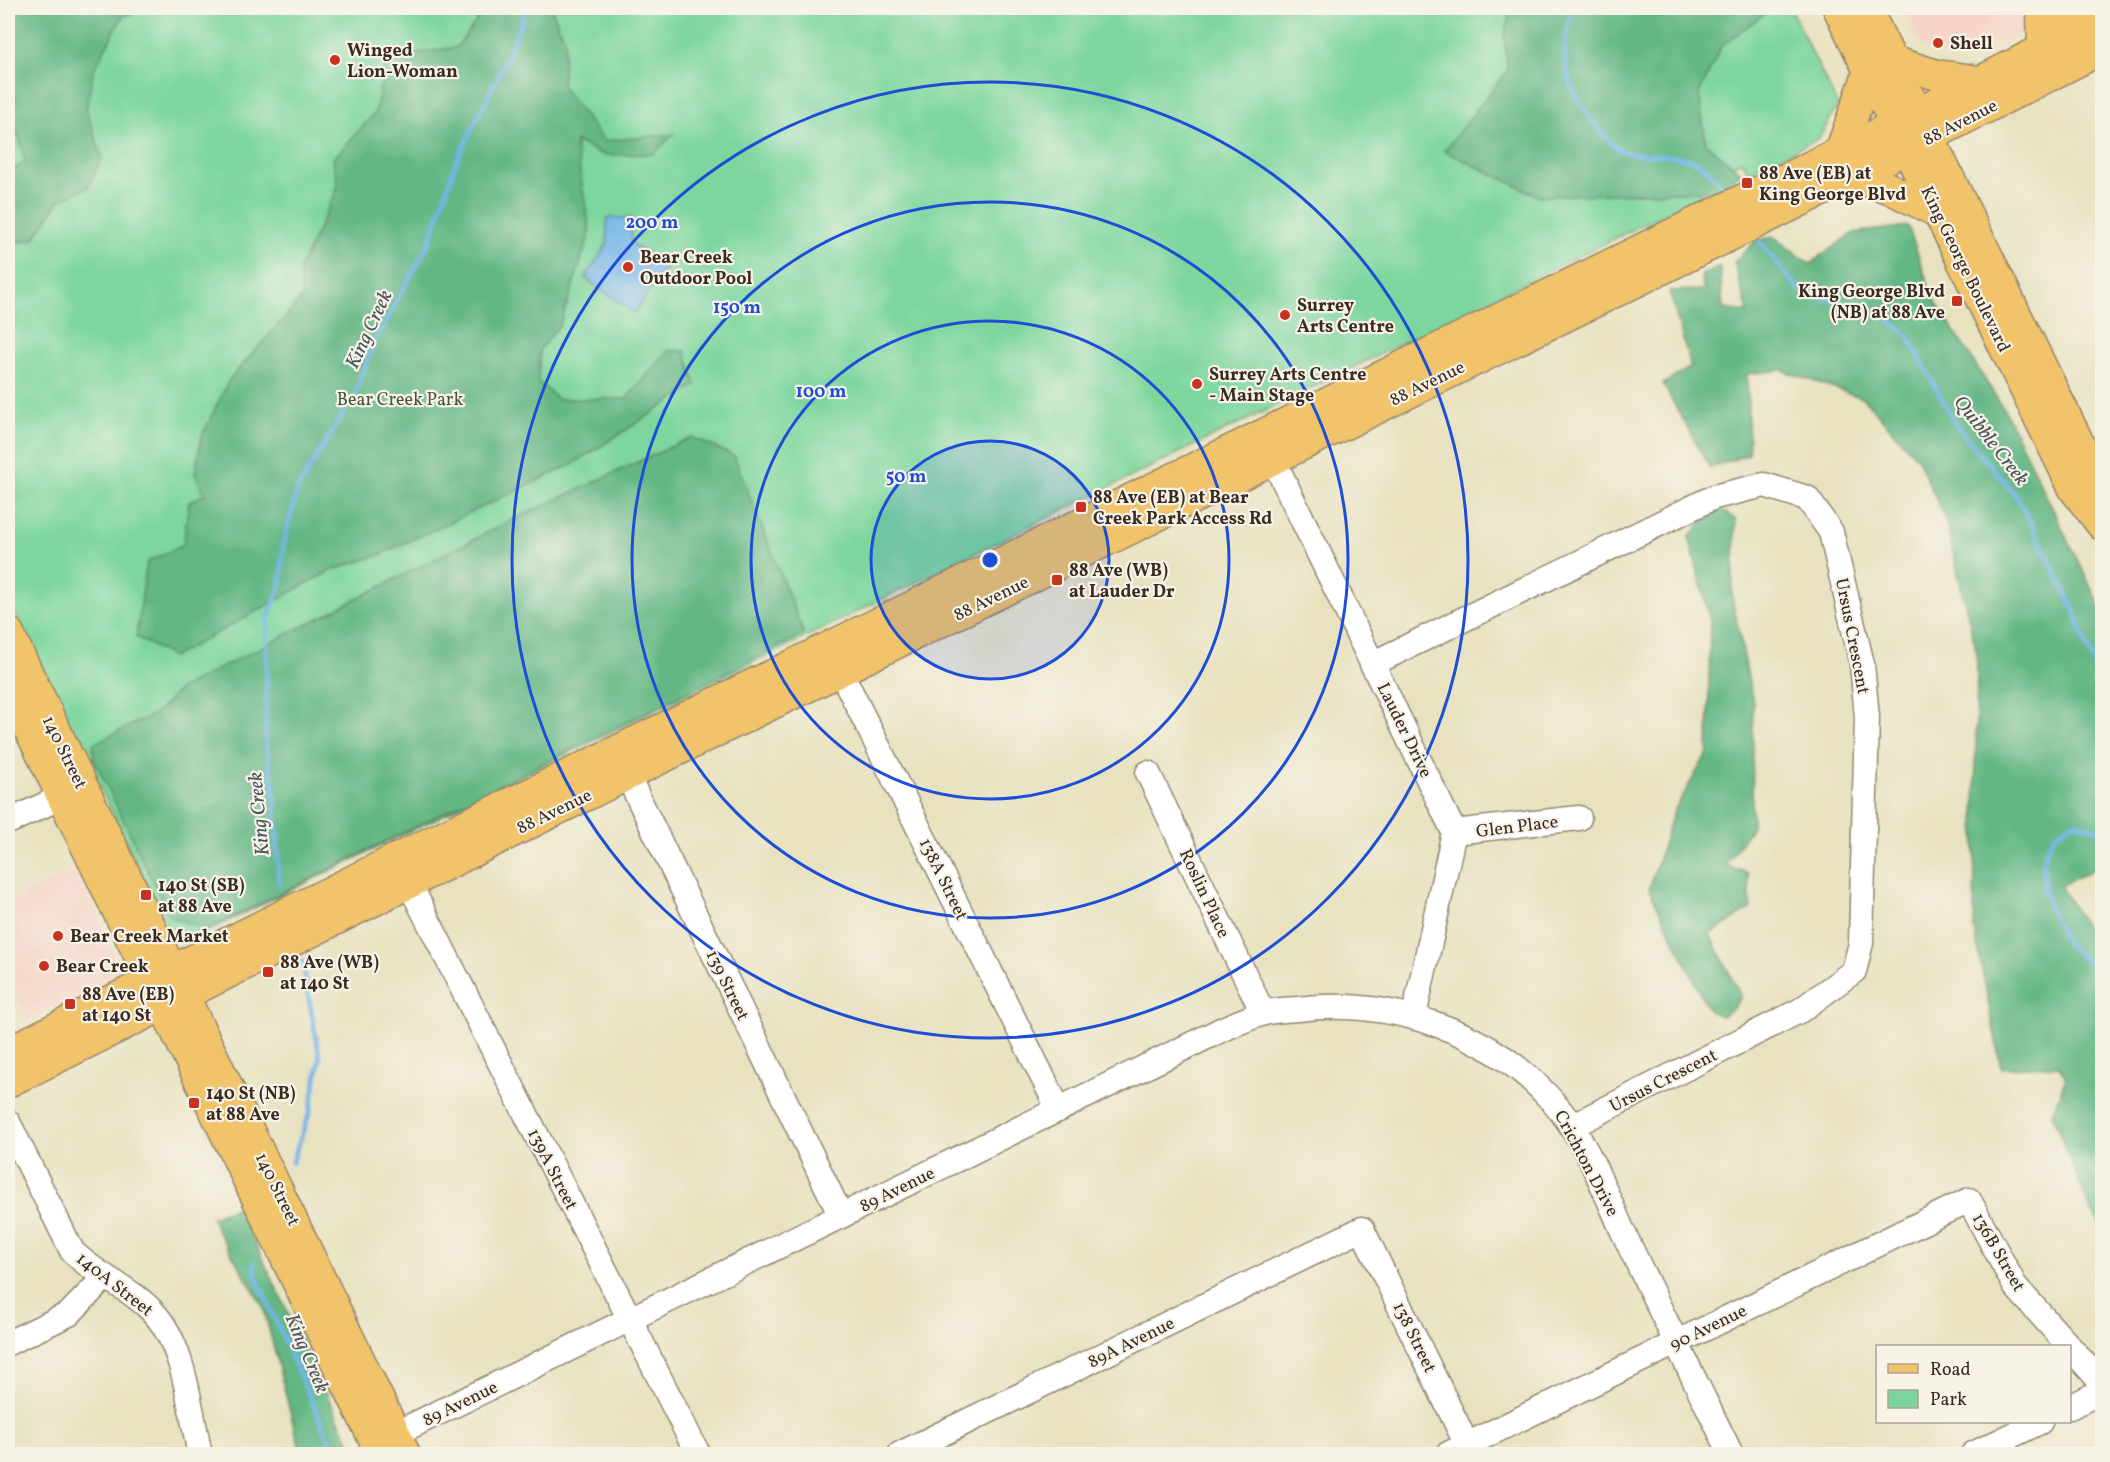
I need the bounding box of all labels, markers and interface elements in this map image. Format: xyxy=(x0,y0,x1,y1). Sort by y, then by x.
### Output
place label: Shell xyxy=(1950,32,1993,57)
marker: Shell xyxy=(1931,36,1945,50)
place label: Winged Lion-Woman xyxy=(347,39,458,85)
marker: Winged Lion-Woman xyxy=(328,53,342,67)
street label: 88 Avenue xyxy=(1919,94,2002,153)
place label: 88 Ave (EB) at King George Blvd xyxy=(1759,162,1906,208)
marker: 88 Ave (EB) at King George Blvd xyxy=(1740,176,1754,190)
street label: King George Boulevard xyxy=(1913,182,2016,357)
text: 200 m xyxy=(626,211,678,236)
place label: Bear Creek Outdoor Pool xyxy=(640,246,753,292)
marker: Bear Creek Outdoor Pool xyxy=(621,260,635,274)
place label: King George Blvd (NB) at 88 Ave xyxy=(1798,280,1945,326)
water label: King Creek xyxy=(339,286,400,374)
place label: Surrey Arts Centre xyxy=(1297,294,1394,340)
marker: King George Blvd (NB) at 88 Ave xyxy=(1950,294,1964,308)
text: 150 m xyxy=(713,296,761,321)
marker: Surrey Arts Centre xyxy=(1278,308,1292,322)
street label: 88 Avenue xyxy=(1386,355,1469,413)
place label: Surrey Arts Centre - Main Stage xyxy=(1209,363,1367,409)
marker: Surrey Arts Centre - Main Stage xyxy=(1190,377,1204,391)
text: 100 m xyxy=(796,380,846,405)
park label: Bear Creek Park xyxy=(337,388,463,413)
water label: Quibble Creek xyxy=(1946,390,2035,492)
text: 50 m xyxy=(886,465,926,490)
place label: 88 Ave (EB) at Bear Creek Park Access Rd xyxy=(1093,486,1272,532)
marker: 88 Ave (EB) at Bear Creek Park Access Rd xyxy=(1074,500,1088,514)
centre of rings xyxy=(980,550,1000,570)
place label: 88 Ave (WB) at Lauder Dr xyxy=(1069,559,1175,605)
street label: 88 Avenue xyxy=(950,570,1033,628)
marker: 88 Ave (WB) at Lauder Dr xyxy=(1050,573,1064,587)
street label: Ursus Crescent xyxy=(1828,576,1875,697)
street label: Lauder Drive xyxy=(1370,679,1437,782)
street label: 140 Street xyxy=(35,712,92,794)
water label: King Creek xyxy=(242,771,278,857)
street label: 88 Avenue xyxy=(513,783,596,841)
street label: Glen Place xyxy=(1475,810,1560,845)
street label: 138A Street xyxy=(912,834,973,925)
street label: Roslin Place xyxy=(1172,845,1235,942)
place label: 140 St (SB) at 88 Ave xyxy=(158,874,245,920)
marker: 140 St (SB) at 88 Ave xyxy=(139,888,153,902)
place label: Bear Creek Market xyxy=(70,925,229,950)
marker: Bear Creek Market xyxy=(51,929,65,943)
street label: 139 Street xyxy=(699,946,755,1025)
place label: 88 Ave (WB) at 140 St xyxy=(280,951,379,997)
place label: Bear Creek xyxy=(56,955,149,980)
marker: Bear Creek xyxy=(37,959,51,973)
marker: 88 Ave (WB) at 140 St xyxy=(261,965,275,979)
place label: 88 Ave (EB) at 140 St xyxy=(82,983,175,1029)
marker: 88 Ave (EB) at 140 St xyxy=(63,997,77,1011)
street label: Ursus Crescent xyxy=(1605,1043,1722,1119)
place label: 140 St (NB) at 88 Ave xyxy=(206,1082,296,1128)
marker: 140 St (NB) at 88 Ave xyxy=(187,1096,201,1110)
street label: Crichton Drive xyxy=(1547,1106,1624,1221)
street label: 139A Street xyxy=(520,1125,583,1215)
street label: 140 Street xyxy=(248,1149,305,1231)
street label: 89 Avenue xyxy=(856,1161,940,1219)
street label: 136B Street xyxy=(1965,1209,2030,1297)
street label: 140A Street xyxy=(70,1247,158,1323)
street label: 138 Street xyxy=(1386,1298,1442,1377)
street label: 90 Avenue xyxy=(1666,1299,1751,1358)
water label: King Creek xyxy=(277,1310,335,1398)
street label: 89A Avenue xyxy=(1084,1312,1179,1375)
legend xyxy=(1876,1345,2071,1423)
text: Road xyxy=(1930,1358,1971,1383)
street label: 89 Avenue xyxy=(419,1375,503,1433)
text: Park xyxy=(1930,1388,1967,1413)

